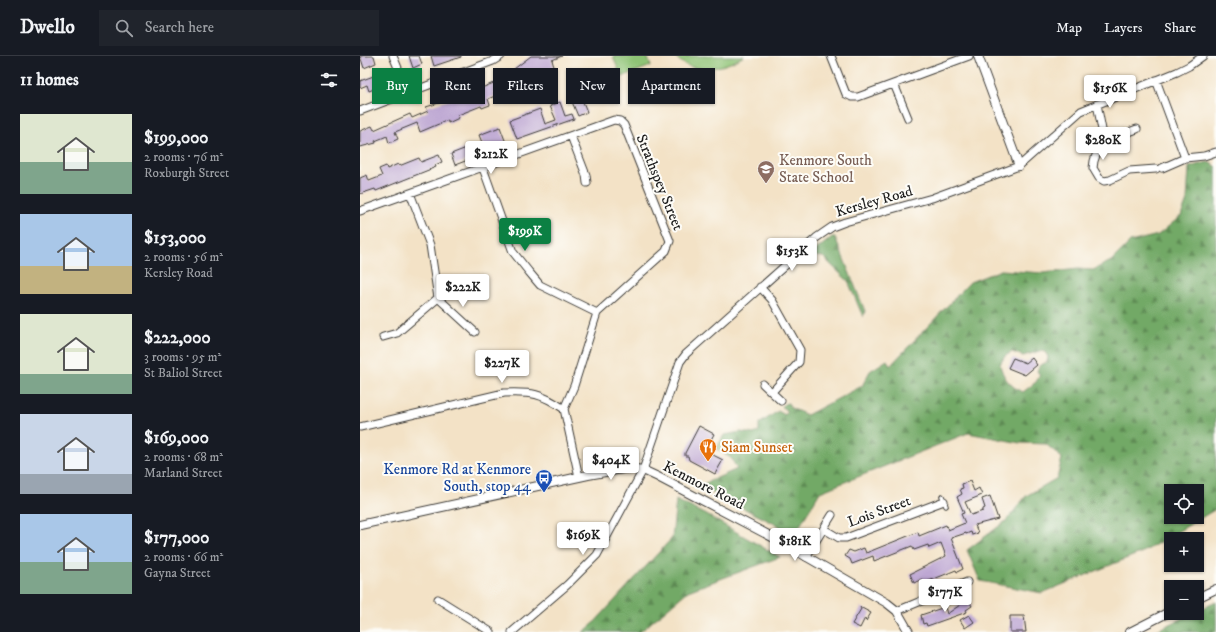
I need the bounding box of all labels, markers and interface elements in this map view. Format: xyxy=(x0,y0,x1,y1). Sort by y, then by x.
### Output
search box xyxy=(99,10,379,46)
text: Dwello xyxy=(20,16,75,39)
icon: search xyxy=(113,17,135,39)
text: Search here xyxy=(145,18,214,37)
text: Map xyxy=(1056,19,1082,37)
text: Layers xyxy=(1104,19,1142,37)
text: Share xyxy=(1164,19,1196,37)
chip: Buy xyxy=(372,68,422,104)
chip: Rent xyxy=(430,68,485,104)
chip: Filters xyxy=(493,68,558,104)
chip: New xyxy=(566,68,620,104)
chip: Apartment xyxy=(628,68,715,104)
text: 11 homes xyxy=(20,69,79,91)
icon: filters xyxy=(318,69,340,91)
pin: $156K xyxy=(1082,75,1138,109)
text: $156K xyxy=(1093,80,1127,96)
text: $199,000 xyxy=(144,127,208,149)
pin: $280K xyxy=(1075,127,1131,161)
icon: home xyxy=(52,130,100,178)
street label: Strathspey Street xyxy=(632,131,687,233)
text: $280K xyxy=(1085,132,1121,148)
pin: $212K xyxy=(463,141,519,175)
text: $212K xyxy=(474,146,508,162)
text: 2 rooms · 76 m² xyxy=(144,149,223,165)
place label: Kenmore South State School xyxy=(779,151,872,187)
school or university icon: Kenmore South State School xyxy=(756,159,776,184)
text: Roxburgh Street xyxy=(144,165,229,181)
street label: Kersley Road xyxy=(833,181,915,222)
pin: $199K xyxy=(497,218,553,252)
text: $199K xyxy=(508,223,542,239)
text: $153,000 xyxy=(144,227,206,249)
icon: home xyxy=(52,230,100,278)
pin: $153K xyxy=(764,238,820,272)
text: $153K xyxy=(776,243,808,259)
text: 2 rooms · 56 m² xyxy=(144,249,223,265)
text: Kersley Road xyxy=(144,265,213,281)
pin: $222K xyxy=(435,274,491,308)
text: $222K xyxy=(445,279,481,295)
text: $222,000 xyxy=(144,327,211,349)
icon: home xyxy=(52,330,100,378)
text: 3 rooms · 95 m² xyxy=(144,349,221,365)
pin: $227K xyxy=(474,350,530,384)
text: $227K xyxy=(484,355,520,371)
text: St Baliol Street xyxy=(144,365,222,381)
text: $169,000 xyxy=(144,427,209,449)
icon: home xyxy=(52,430,100,478)
restaurant icon: Siam Sunset xyxy=(698,437,718,462)
place label: Siam Sunset xyxy=(721,438,793,457)
pin: $404K xyxy=(583,447,639,481)
text: 2 rooms · 68 m² xyxy=(144,449,223,465)
text: $404K xyxy=(592,452,630,468)
street label: Kenmore Road xyxy=(660,457,748,514)
place label: Kenmore Rd at Kenmore South, stop 44 xyxy=(383,460,531,496)
text: Marland Street xyxy=(144,465,222,481)
bus stop icon: Kenmore Rd at Kenmore South, stop 44 xyxy=(534,468,554,493)
map controls xyxy=(1164,484,1204,620)
button: locate xyxy=(1164,484,1204,524)
street label: Lois Street xyxy=(845,491,913,532)
pin: $169K xyxy=(555,522,611,556)
text: $177,000 xyxy=(144,527,209,549)
text: $169K xyxy=(566,527,600,543)
pin: $181K xyxy=(767,528,823,562)
icon: home xyxy=(52,530,100,578)
button: + xyxy=(1164,532,1204,572)
text: $181K xyxy=(779,533,811,549)
text: 2 rooms · 66 m² xyxy=(144,549,223,565)
text: Gayna Street xyxy=(144,565,211,581)
pin: $177K xyxy=(917,579,973,613)
button: − xyxy=(1164,580,1204,620)
text: $177K xyxy=(928,584,962,600)

